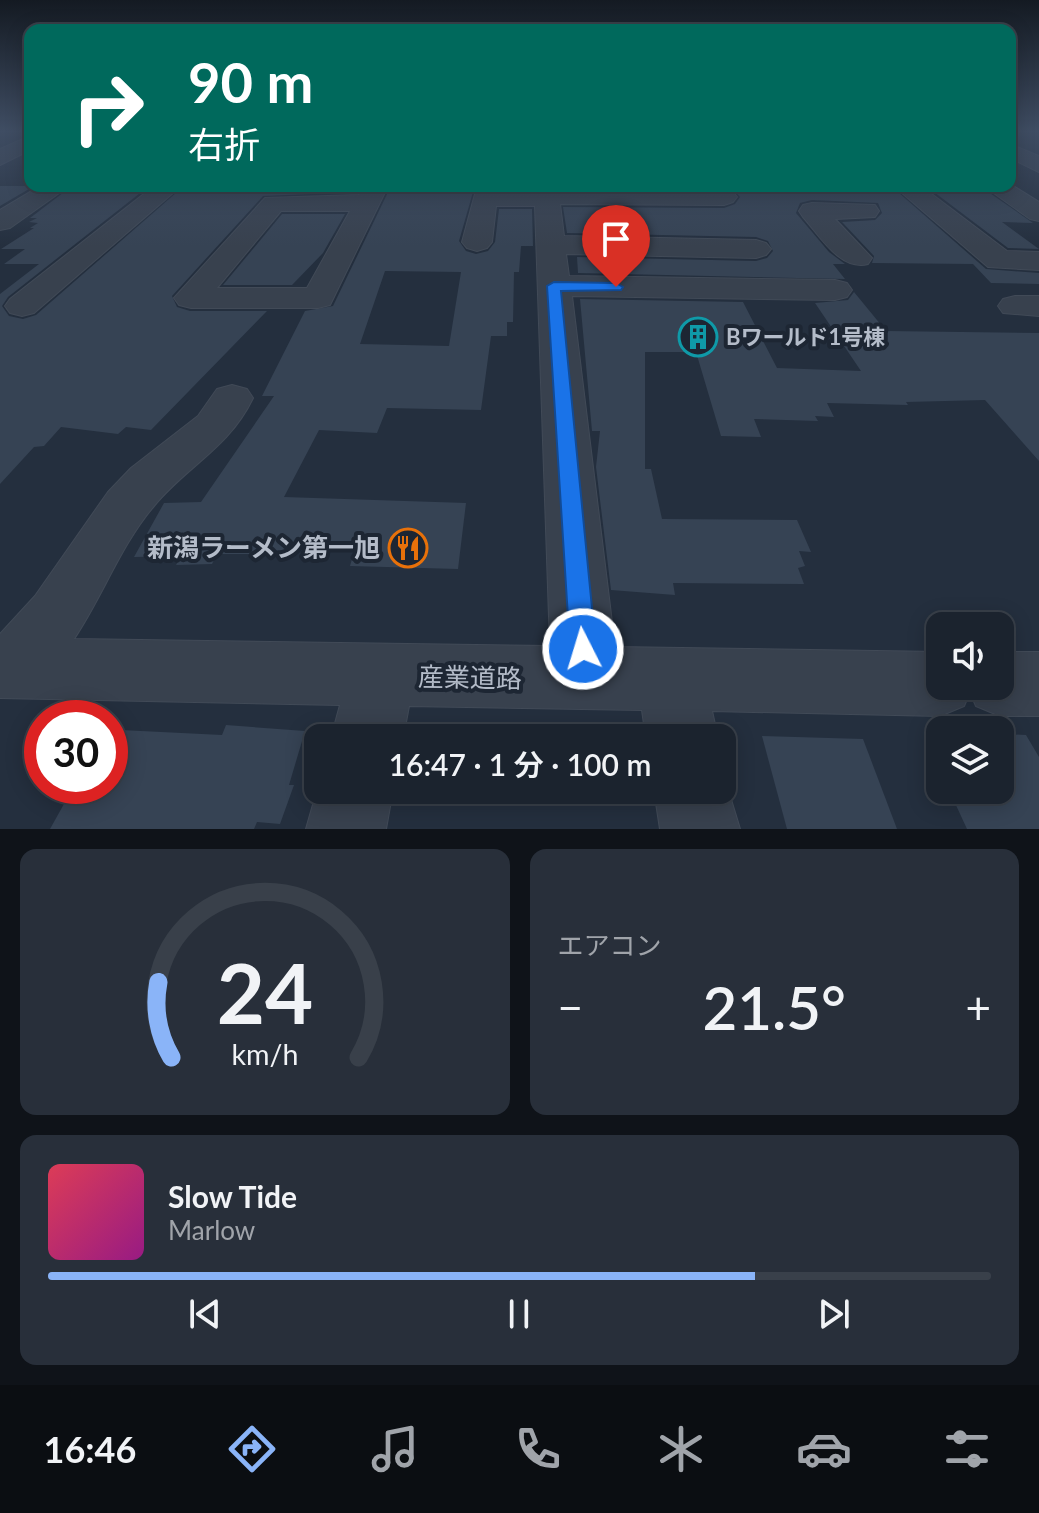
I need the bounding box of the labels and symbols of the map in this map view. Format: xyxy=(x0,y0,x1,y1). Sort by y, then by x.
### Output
pin xyxy=(582,205,650,287)
building icon: Bワールド1号棟 xyxy=(677,316,719,358)
place label: Bワールド1号棟 xyxy=(726,323,885,350)
restaurant icon: 新潟ラーメン第一旭 xyxy=(387,527,429,569)
place label: 新潟ラーメン第一旭 xyxy=(147,531,380,563)
position arrow xyxy=(541,607,625,691)
street label: 産業道路 xyxy=(418,660,522,694)
speed limit sign: 30 xyxy=(24,700,128,804)

